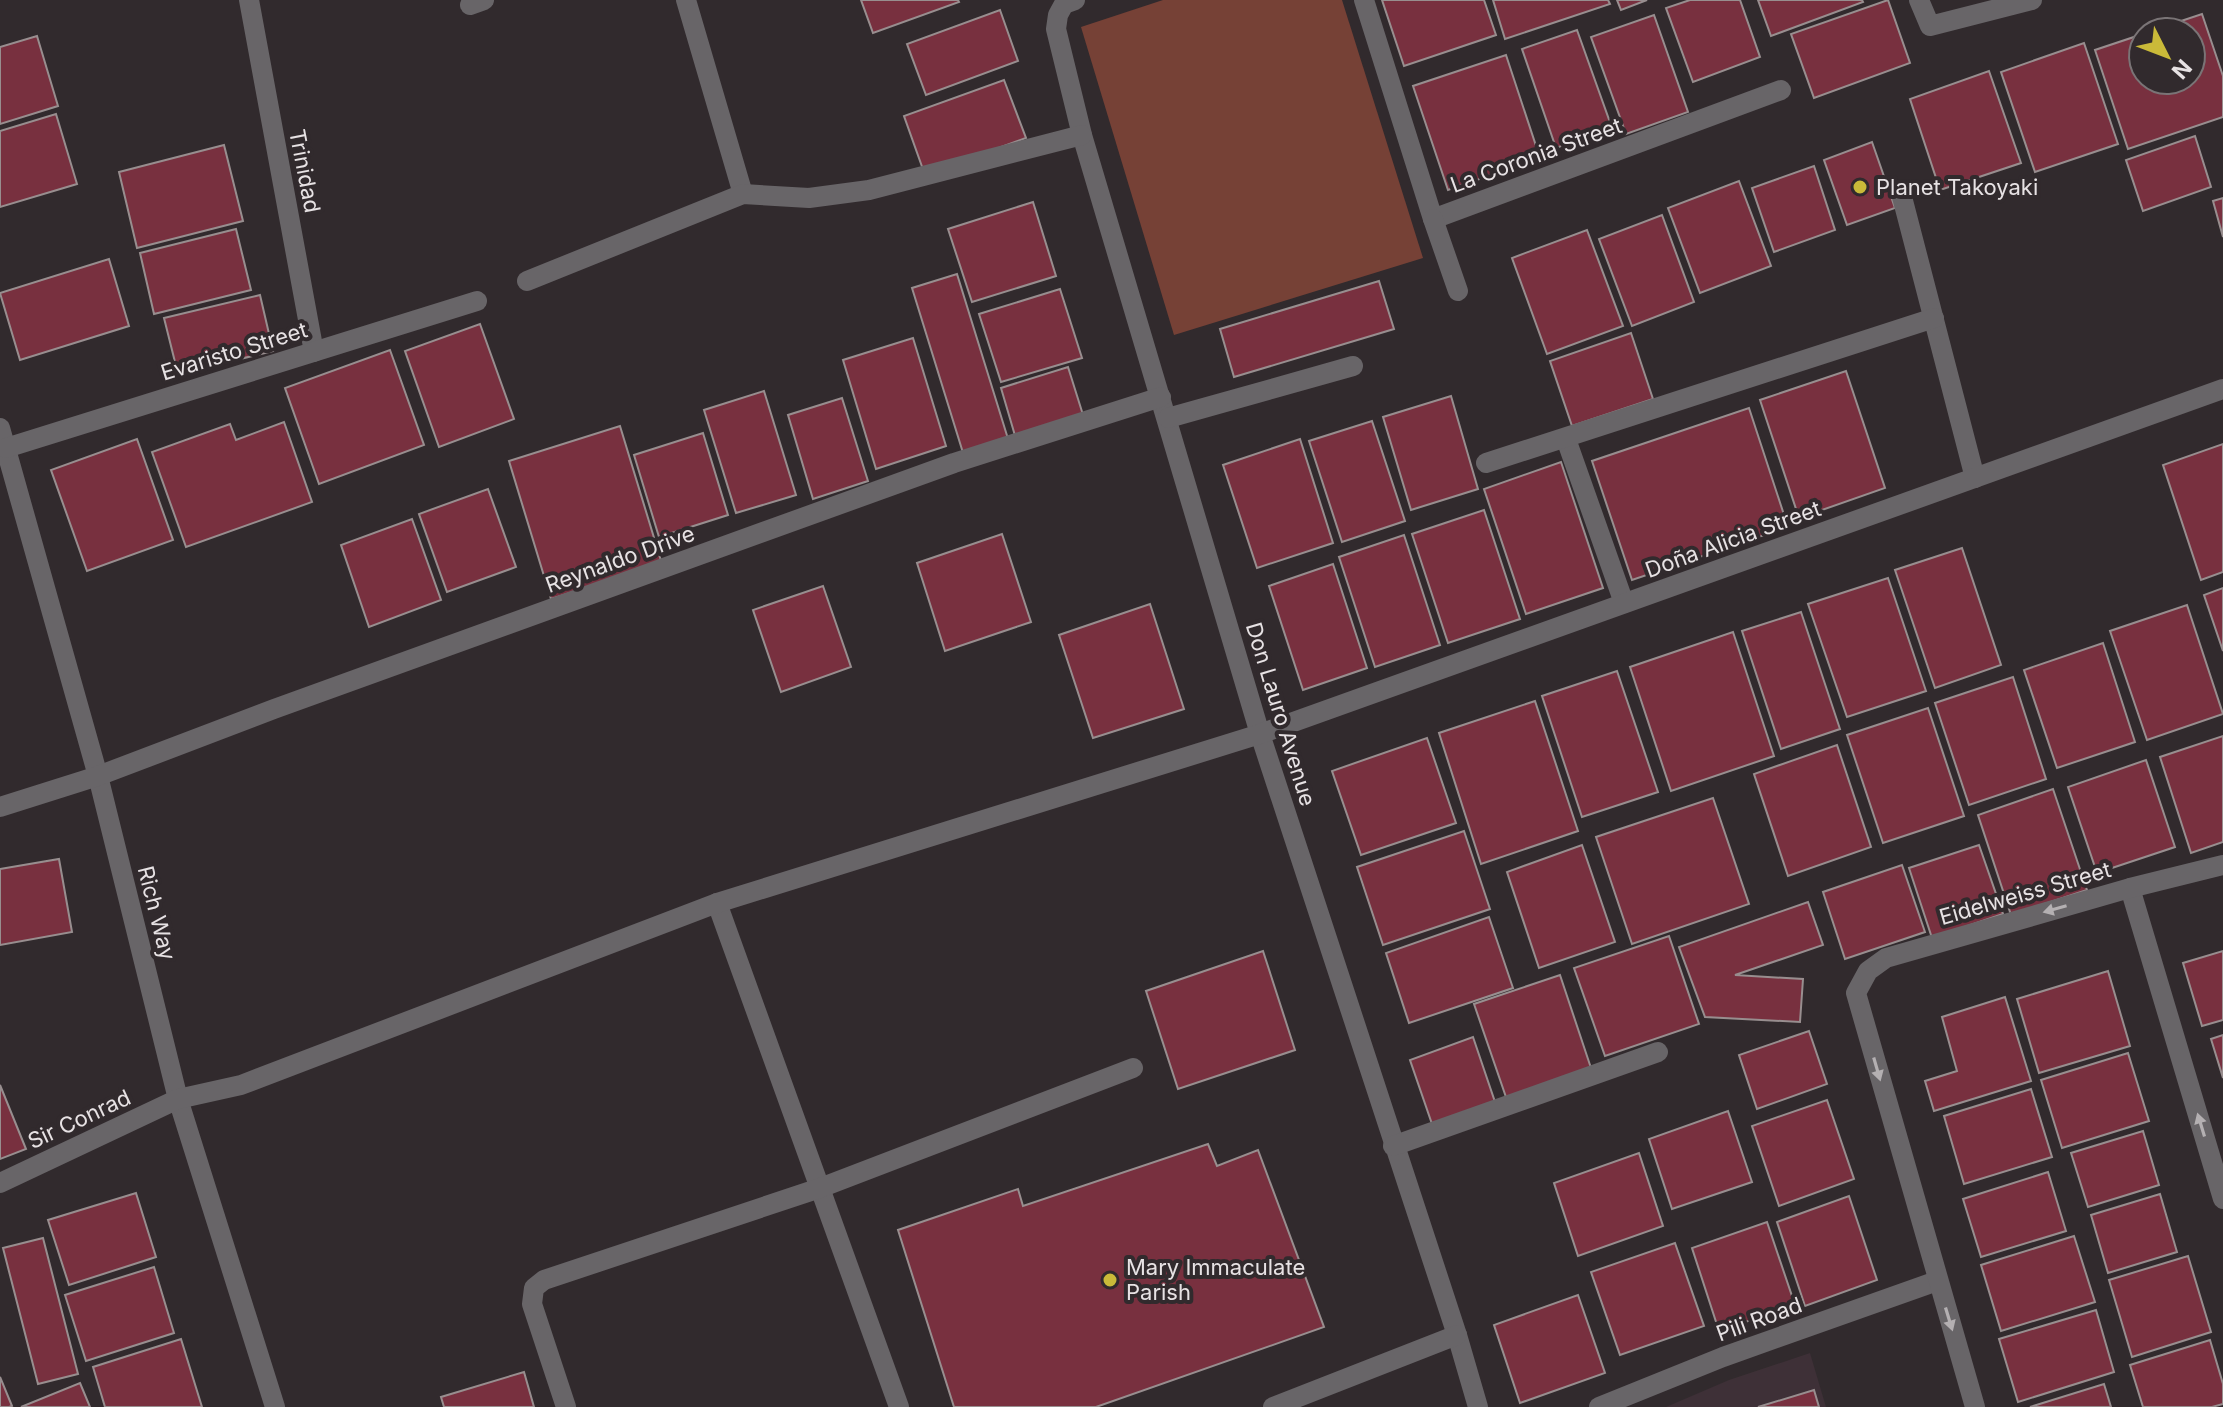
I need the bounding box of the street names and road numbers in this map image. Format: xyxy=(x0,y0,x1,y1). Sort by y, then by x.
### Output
street label: La Coronia Street xyxy=(1447,112,1625,198)
street label: Trinidad xyxy=(284,127,326,215)
street label: Evaristo Street xyxy=(158,316,310,386)
street label: Doña Alicia Street xyxy=(1642,495,1824,583)
street label: Reynaldo Drive xyxy=(542,520,698,598)
street label: Don Lauro Avenue xyxy=(1241,619,1321,809)
street label: Eidelweiss Street xyxy=(1936,856,2114,930)
street label: Rich Way xyxy=(133,863,181,963)
street label: Sir Conrad xyxy=(24,1084,134,1154)
street label: Pili Road xyxy=(1713,1292,1805,1346)

